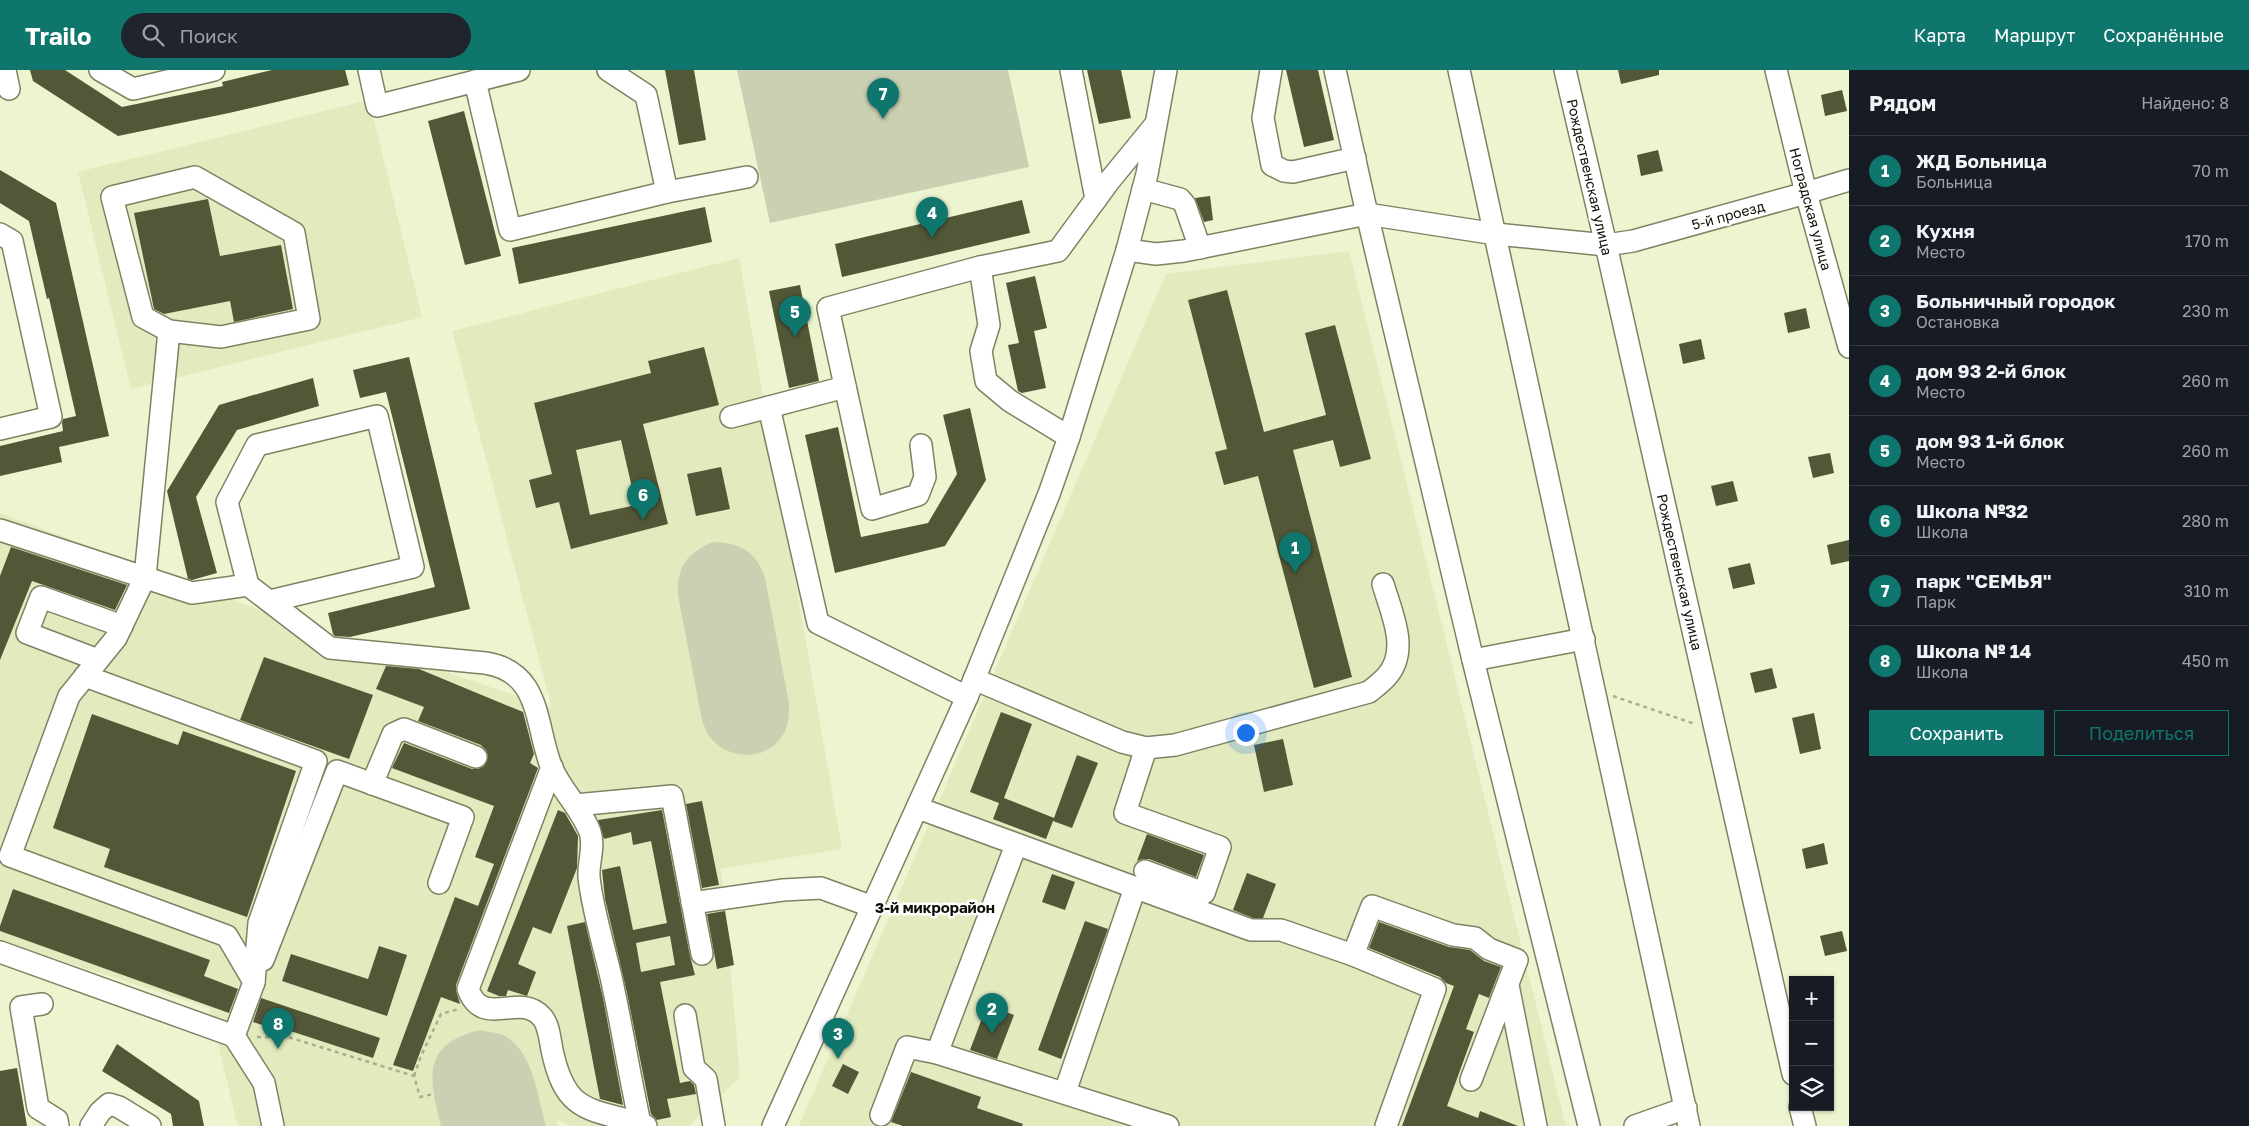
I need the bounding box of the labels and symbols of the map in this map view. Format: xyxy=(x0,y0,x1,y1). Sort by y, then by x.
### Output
pin: 7 xyxy=(867,78,899,119)
street label: Рождественская улица xyxy=(1564,97,1616,257)
street label: Ноградская улица xyxy=(1786,146,1836,272)
pin: 4 xyxy=(916,197,948,238)
street label: 5-й проезд xyxy=(1690,197,1767,233)
pin: 5 xyxy=(779,296,811,337)
pin: 6 xyxy=(627,479,659,520)
street label: Рождественская улица xyxy=(1654,492,1706,652)
pin: 1 xyxy=(1279,532,1311,573)
your location xyxy=(1233,720,1259,746)
district label: 3-й микрорайон xyxy=(875,898,995,916)
pin: 2 xyxy=(976,993,1008,1034)
pin: 8 xyxy=(262,1008,294,1049)
pin: 3 xyxy=(822,1018,854,1059)

